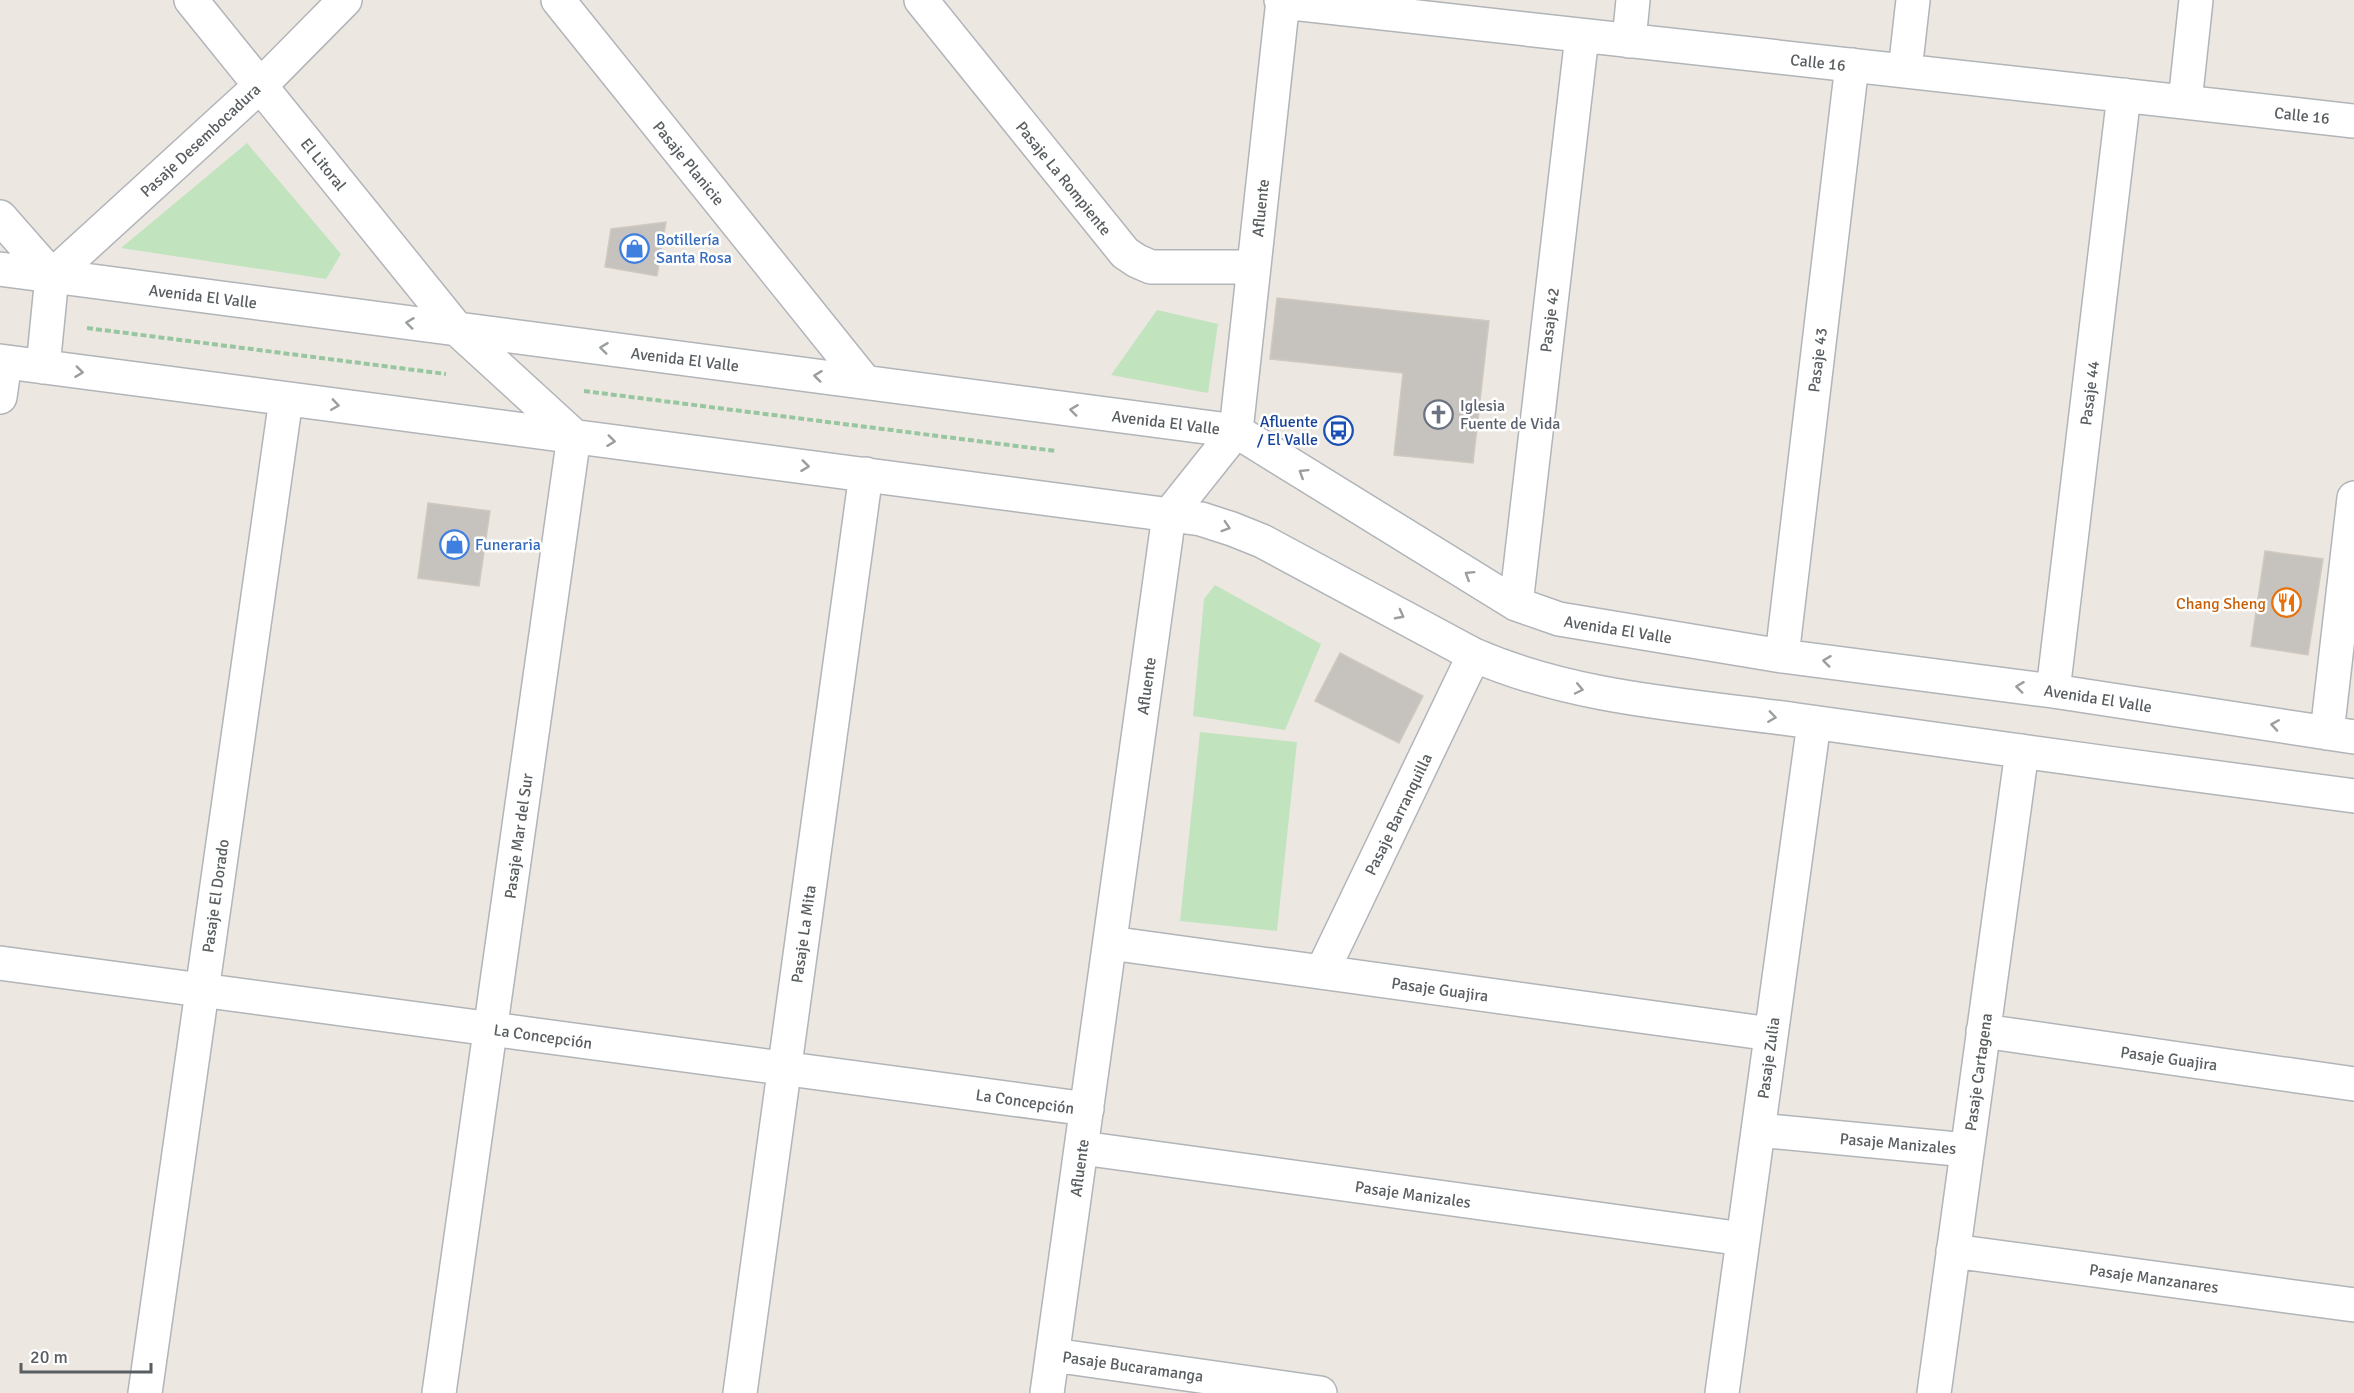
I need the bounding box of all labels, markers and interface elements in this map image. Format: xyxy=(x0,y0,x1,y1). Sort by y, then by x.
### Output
street label: Calle 16 xyxy=(1789,50,1847,76)
street label: Pasaje Desembocadura xyxy=(136,80,265,202)
street label: Calle 16 xyxy=(2273,103,2331,129)
street label: Pasaje Planicie xyxy=(648,117,728,210)
street label: Pasaje La Rompiente xyxy=(1011,117,1115,240)
street label: El Litoral xyxy=(296,134,351,195)
street label: Afluente xyxy=(1248,178,1274,238)
place label: Botillería Santa Rosa xyxy=(656,230,732,268)
shop icon: Botillería Santa Rosa xyxy=(619,232,651,264)
street label: Avenida El Valle xyxy=(148,280,258,314)
street label: Pasaje 42 xyxy=(1536,287,1564,354)
one-way arrow xyxy=(406,317,415,329)
street label: Pasaje 43 xyxy=(1804,327,1832,394)
one-way arrow xyxy=(599,342,608,355)
street label: Avenida El Valle xyxy=(630,343,740,377)
street label: Pasaje 44 xyxy=(2076,359,2104,427)
one-way arrow xyxy=(74,365,83,377)
one-way arrow xyxy=(813,370,822,383)
place label: Iglesia Fuente de Vida xyxy=(1460,396,1560,434)
church icon: Iglesia Fuente de Vida xyxy=(1423,398,1455,430)
one-way arrow xyxy=(330,399,339,411)
one-way arrow xyxy=(1069,404,1078,416)
street label: Avenida El Valle xyxy=(1111,406,1221,440)
place label: Afluente / El Valle xyxy=(1257,412,1318,450)
bus stop icon: Afluente / El Valle xyxy=(1323,414,1355,446)
one-way arrow xyxy=(607,435,616,447)
one-way arrow xyxy=(800,460,809,472)
one-way arrow xyxy=(1299,468,1309,480)
one-way arrow xyxy=(1220,520,1231,532)
shop icon: Funeraria xyxy=(438,528,470,560)
place label: Funeraria xyxy=(475,535,541,555)
one-way arrow xyxy=(1465,570,1475,582)
restaurant icon: Chang Sheng xyxy=(2271,587,2303,619)
place label: Chang Sheng xyxy=(2176,594,2266,614)
one-way arrow xyxy=(1394,608,1404,619)
street label: Avenida El Valle xyxy=(1563,612,1673,648)
street label: Afluente xyxy=(1133,656,1161,716)
one-way arrow xyxy=(1822,656,1831,668)
one-way arrow xyxy=(2016,681,2025,693)
street label: Avenida El Valle xyxy=(2043,681,2153,717)
one-way arrow xyxy=(1574,682,1584,695)
one-way arrow xyxy=(1768,710,1777,722)
one-way arrow xyxy=(2271,719,2280,731)
street label: Pasaje Barranquilla xyxy=(1361,750,1437,879)
street label: Pasaje Mar del Sur xyxy=(500,772,538,900)
street label: Pasaje El Dorado xyxy=(198,838,234,954)
street label: Pasaje La Mita xyxy=(787,884,821,984)
street label: Pasaje Guajira xyxy=(1390,973,1490,1007)
street label: Pasaje Cartagena xyxy=(1961,1012,1997,1132)
street label: Pasaje Zulia xyxy=(1753,1016,1785,1100)
street label: La Concepción xyxy=(492,1020,593,1054)
street label: Pasaje Guajira xyxy=(2119,1042,2219,1076)
street label: La Concepción xyxy=(974,1085,1075,1119)
street label: Pasaje Manizales xyxy=(1839,1129,1957,1159)
street label: Afluente xyxy=(1066,1138,1094,1198)
street label: Pasaje Manizales xyxy=(1354,1177,1472,1213)
street label: Pasaje Manzanares xyxy=(2088,1260,2220,1298)
scale bar xyxy=(21,1336,152,1374)
text: 20 m xyxy=(30,1346,68,1368)
street label: Pasaje Bucaramanga xyxy=(1061,1347,1205,1387)

